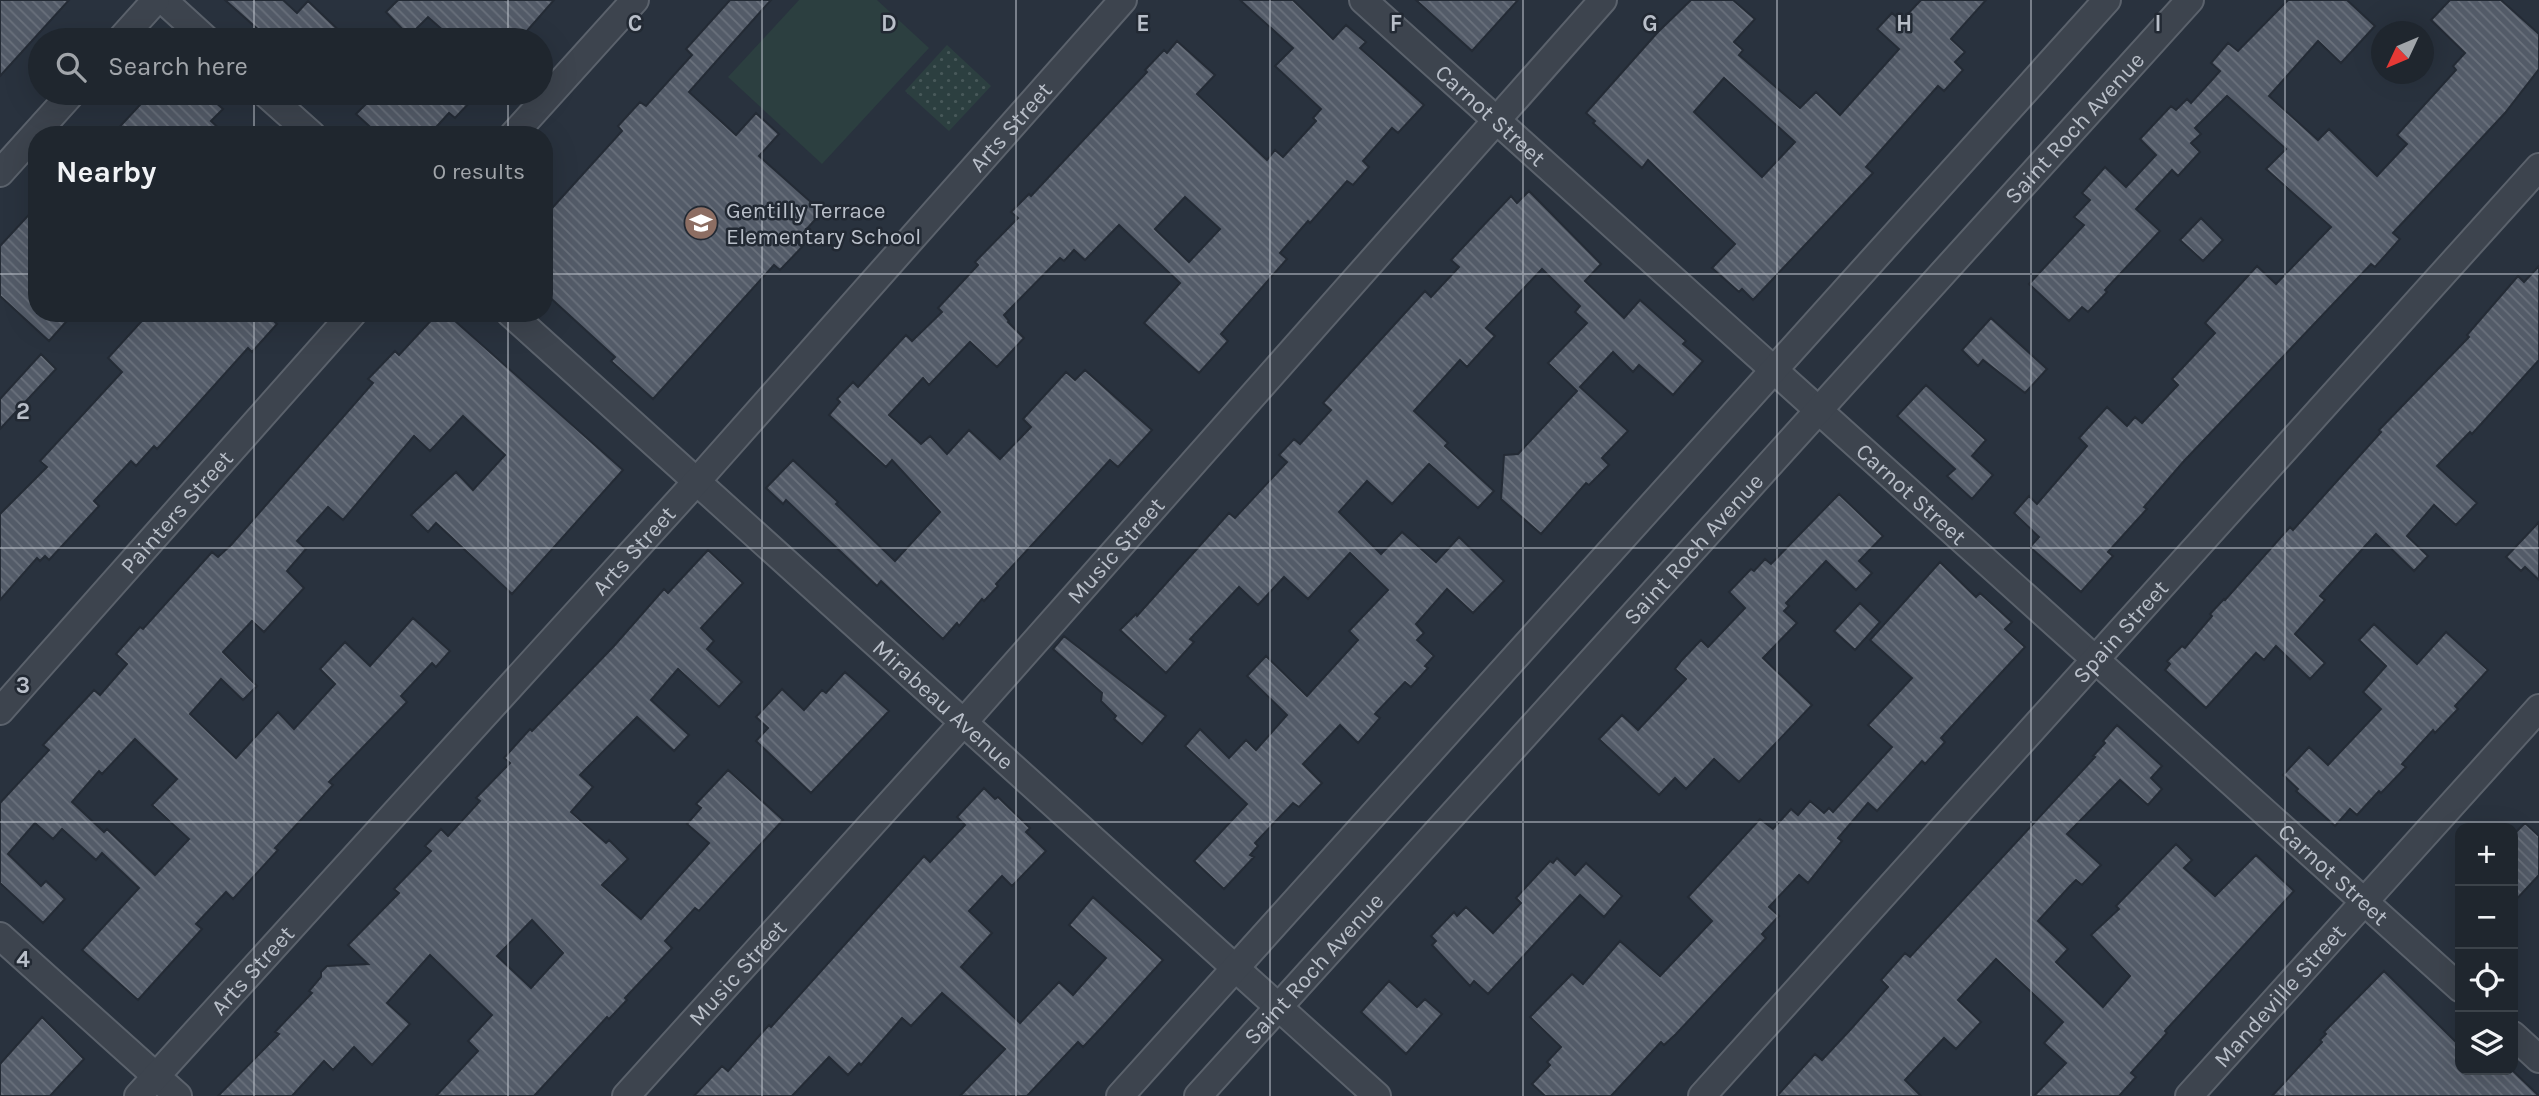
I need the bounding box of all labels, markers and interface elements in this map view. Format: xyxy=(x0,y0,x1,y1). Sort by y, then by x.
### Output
text: C xyxy=(628,10,642,37)
text: D xyxy=(881,10,897,37)
text: E xyxy=(1136,10,1150,37)
text: F xyxy=(1390,10,1402,37)
text: G xyxy=(1642,10,1658,37)
text: H xyxy=(1896,10,1912,37)
text: I xyxy=(2154,10,2162,37)
north arrow xyxy=(2371,21,2434,84)
search box xyxy=(28,28,553,105)
street label: Saint Roch Avenue xyxy=(1999,47,2150,209)
icon: search xyxy=(52,48,90,86)
text: Search here xyxy=(108,51,248,82)
street label: Carnot Street xyxy=(1430,59,1551,172)
street label: Arts Street xyxy=(964,77,1058,178)
text: Nearby xyxy=(56,154,156,190)
text: 0 results xyxy=(433,158,525,185)
place label: Gentilly Terrace Elementary School xyxy=(726,197,921,250)
school or university icon: Gentilly Terrace Elementary School xyxy=(682,204,720,242)
text: 2 xyxy=(16,398,30,425)
street label: Carnot Street xyxy=(1850,438,1972,551)
street label: Painters Street xyxy=(115,445,239,580)
street label: Saint Roch Avenue xyxy=(1618,468,1769,631)
street label: Music Street xyxy=(1062,492,1170,610)
street label: Arts Street xyxy=(587,501,682,601)
street label: Spain Street xyxy=(2067,575,2174,689)
street label: Mirabeau Avenue xyxy=(867,634,1019,775)
text: 3 xyxy=(16,672,30,699)
street label: Carnot Street xyxy=(2272,818,2394,931)
map controls xyxy=(2455,823,2518,1075)
button: + xyxy=(2455,823,2518,886)
button: − xyxy=(2455,886,2518,949)
street label: Saint Roch Avenue xyxy=(1238,887,1389,1050)
street label: Music Street xyxy=(683,915,792,1032)
street label: Mandeville Street xyxy=(2208,919,2351,1073)
street label: Arts Street xyxy=(205,920,300,1021)
text: 4 xyxy=(16,946,30,973)
button: locate xyxy=(2455,949,2518,1012)
button: layers xyxy=(2455,1012,2518,1075)

